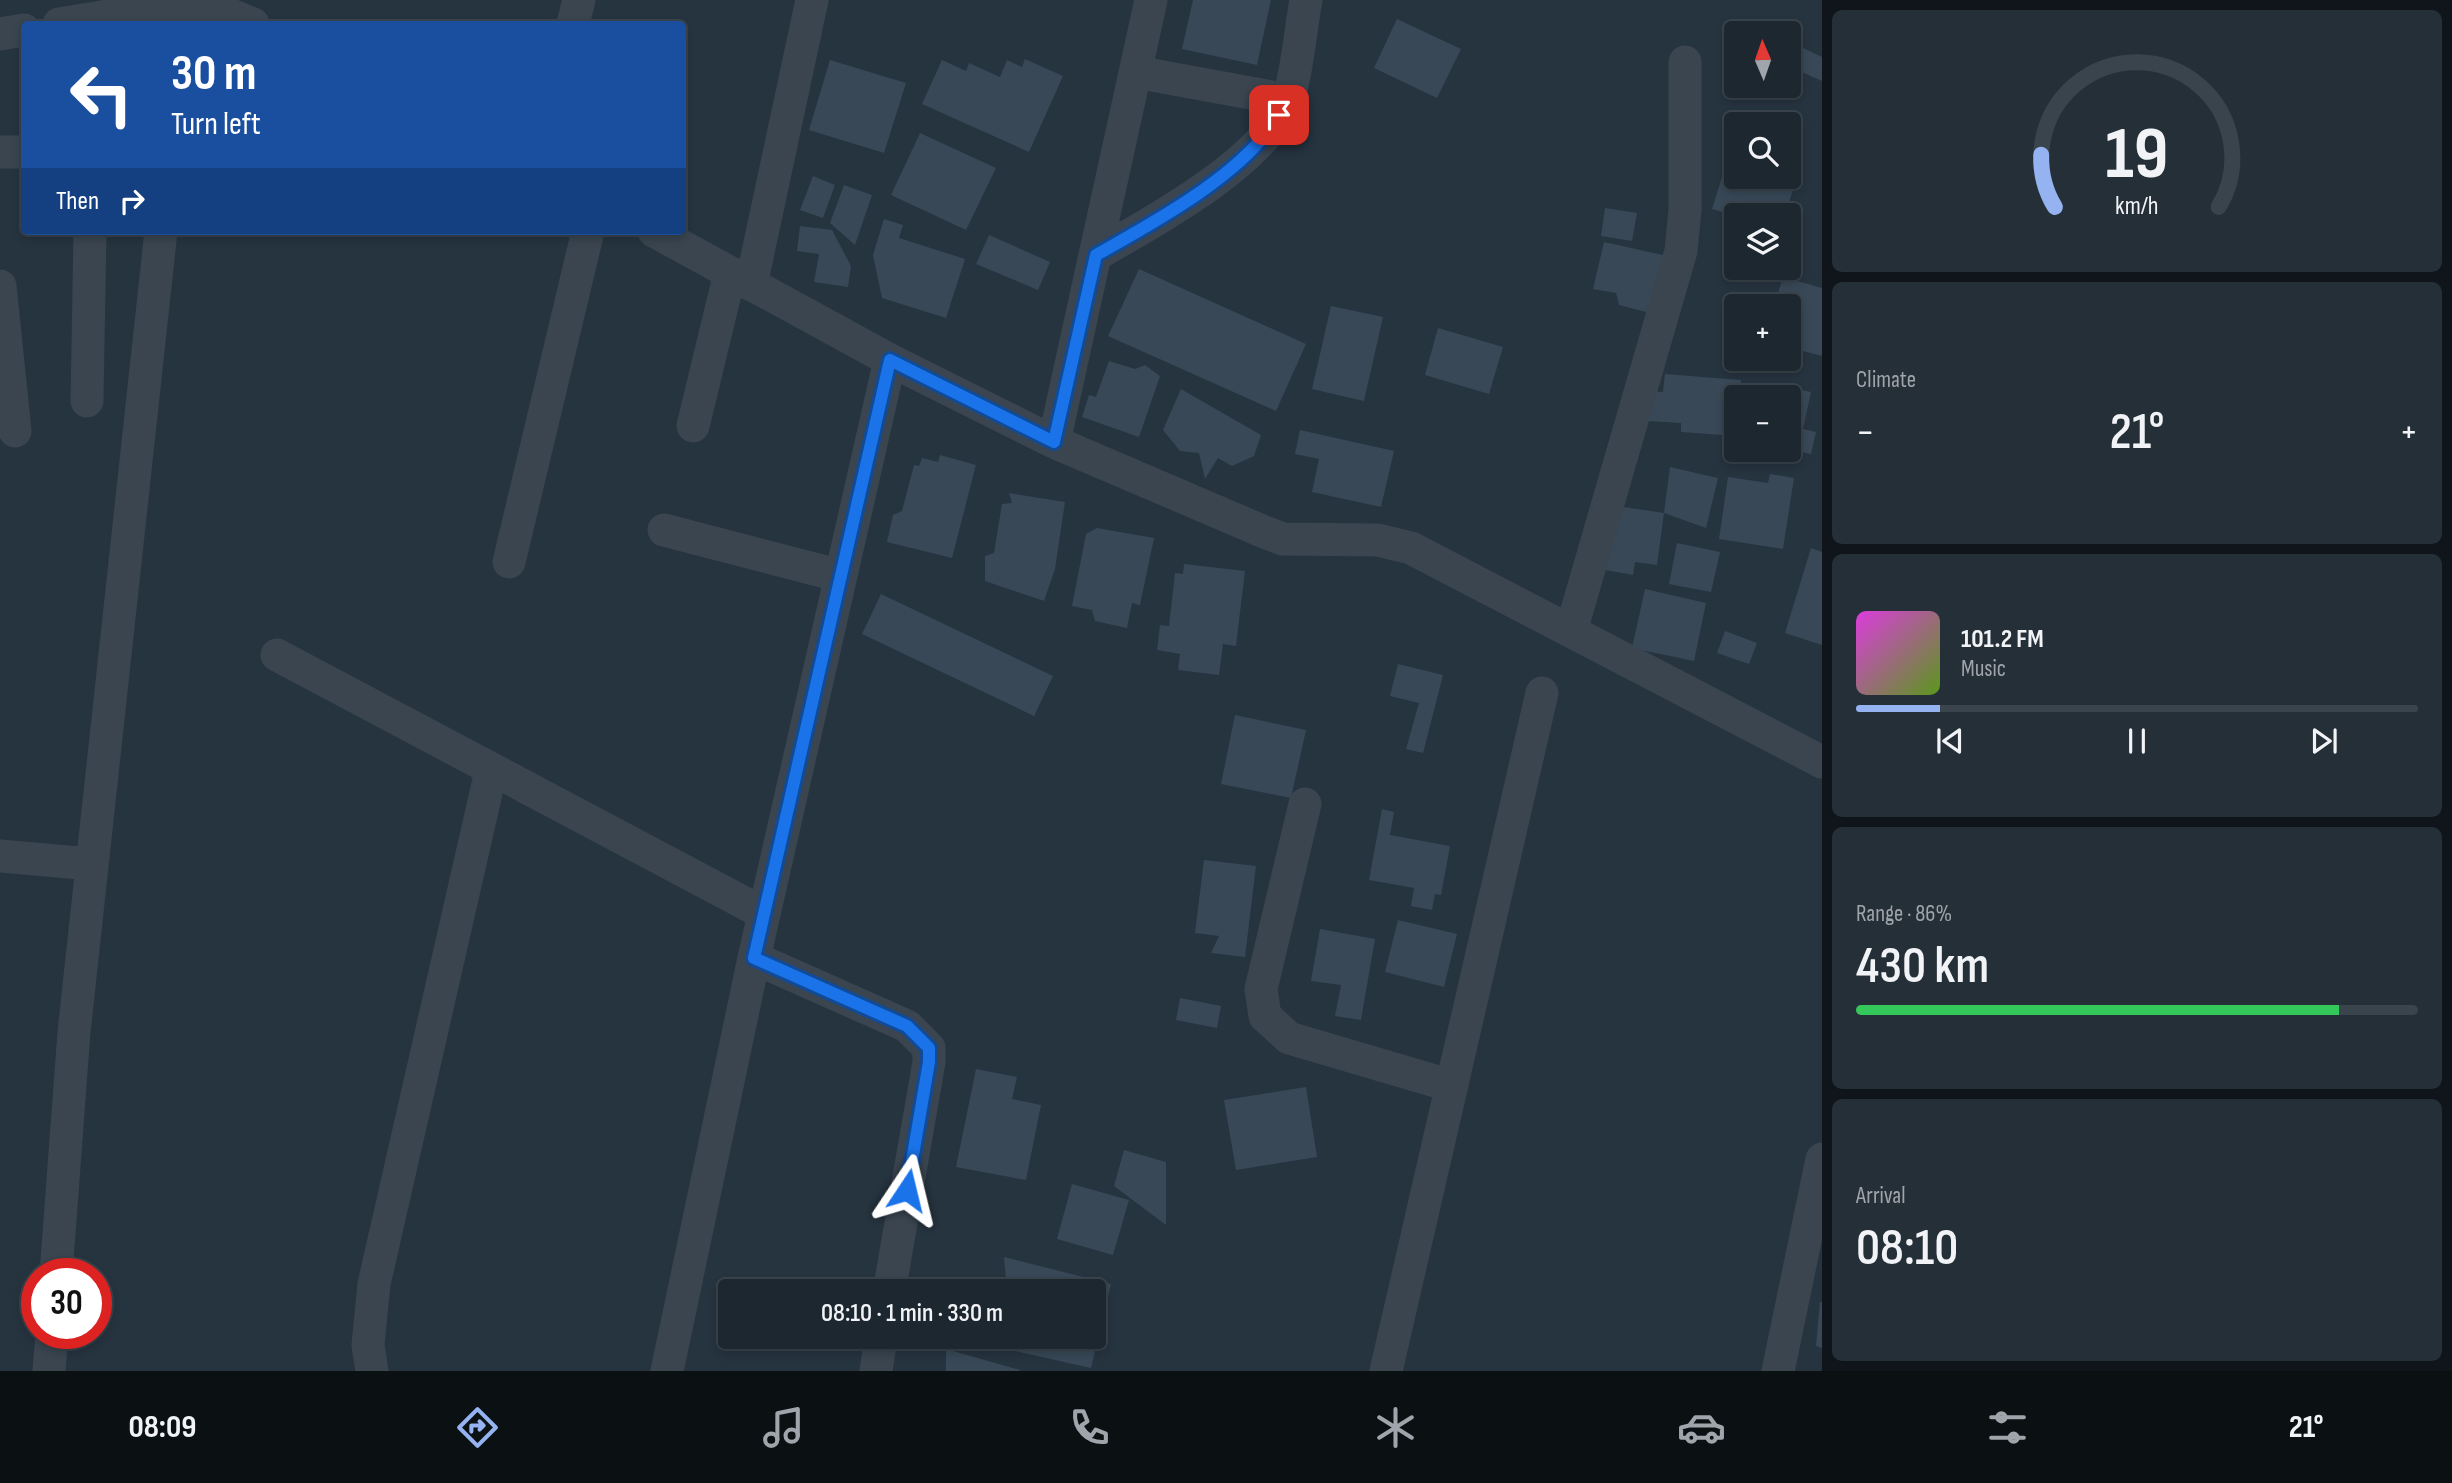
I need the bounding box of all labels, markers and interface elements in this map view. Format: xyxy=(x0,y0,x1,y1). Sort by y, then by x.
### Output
north arrow xyxy=(1724,21,1801,98)
map controls xyxy=(1724,21,1801,462)
text: 30 m xyxy=(171,45,256,104)
icon: left xyxy=(56,49,147,140)
pin xyxy=(1249,85,1309,145)
icon: arrive xyxy=(1260,96,1298,134)
text: Turn left xyxy=(171,105,261,144)
text: 19 xyxy=(2105,111,2169,199)
button: search xyxy=(1724,112,1801,189)
icon: right xyxy=(113,182,151,220)
text: Then xyxy=(56,186,99,217)
text: km/h xyxy=(2115,191,2159,222)
button: layers xyxy=(1724,203,1801,280)
button: + xyxy=(1724,294,1801,371)
text: Climate xyxy=(1856,366,1916,394)
button: − xyxy=(1724,385,1801,462)
text: 21° xyxy=(2110,401,2164,464)
text: − xyxy=(1856,410,1875,455)
text: + xyxy=(2399,410,2418,455)
text: 101.2 FM xyxy=(1961,624,2044,655)
text: Music xyxy=(1961,655,2006,683)
icon: previous xyxy=(1931,722,1969,760)
icon: pause xyxy=(2118,722,2156,760)
icon: next xyxy=(2305,722,2343,760)
text: Range · 86% xyxy=(1856,900,1952,928)
text: 430 km xyxy=(1856,935,1989,998)
position arrow xyxy=(870,1153,944,1227)
text: Arrival xyxy=(1856,1182,1905,1210)
text: 08:10 xyxy=(1856,1217,1958,1280)
speed limit sign: 30 xyxy=(21,1258,112,1349)
text: 08:10 · 1 min · 330 m xyxy=(821,1298,1003,1329)
icon: directions xyxy=(453,1403,502,1452)
icon: music xyxy=(759,1403,808,1452)
icon: phone xyxy=(1065,1403,1114,1452)
icon: climate xyxy=(1371,1403,1420,1452)
icon: car xyxy=(1677,1403,1726,1452)
icon: filters xyxy=(1983,1403,2032,1452)
text: 08:09 xyxy=(128,1408,196,1447)
text: 21° xyxy=(2289,1408,2323,1447)

